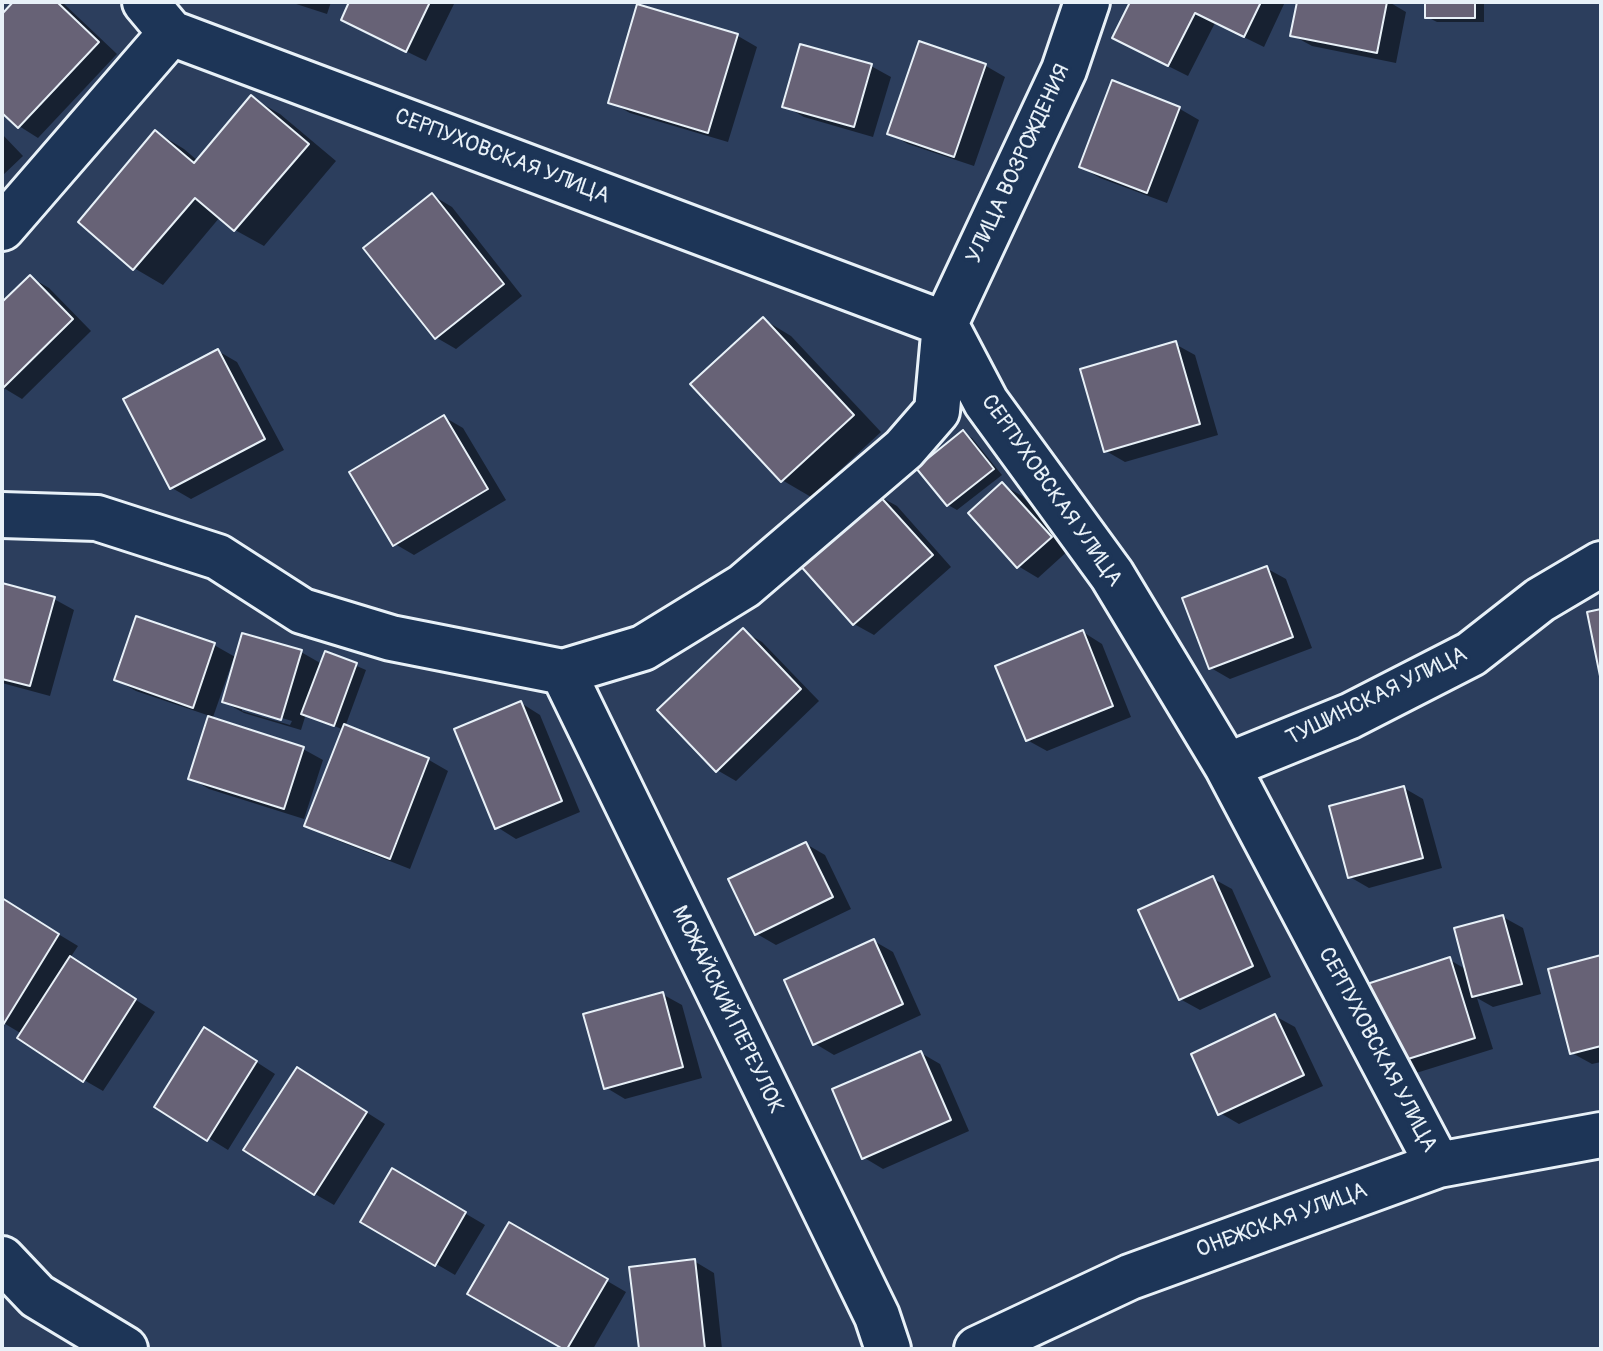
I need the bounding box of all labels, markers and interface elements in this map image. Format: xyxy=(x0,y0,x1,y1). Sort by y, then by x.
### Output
street label: УЛИЦА ВОЗРОЖДЕНИЯ xyxy=(961,60,1077,268)
street label: СЕРПУХОВСКАЯ УЛИЦА xyxy=(391,104,613,210)
street label: СЕРПУХОВСКАЯ УЛИЦА xyxy=(975,390,1127,592)
street label: ТУШИНСКАЯ УЛИЦА xyxy=(1282,642,1472,752)
street label: МОЖАЙСКИЙ ПЕРЕУЛОК xyxy=(665,902,789,1118)
street label: СЕРПУХОВСКАЯ УЛИЦА xyxy=(1312,943,1442,1157)
street label: ОНЕЖСКАЯ УЛИЦА xyxy=(1193,1178,1371,1264)

